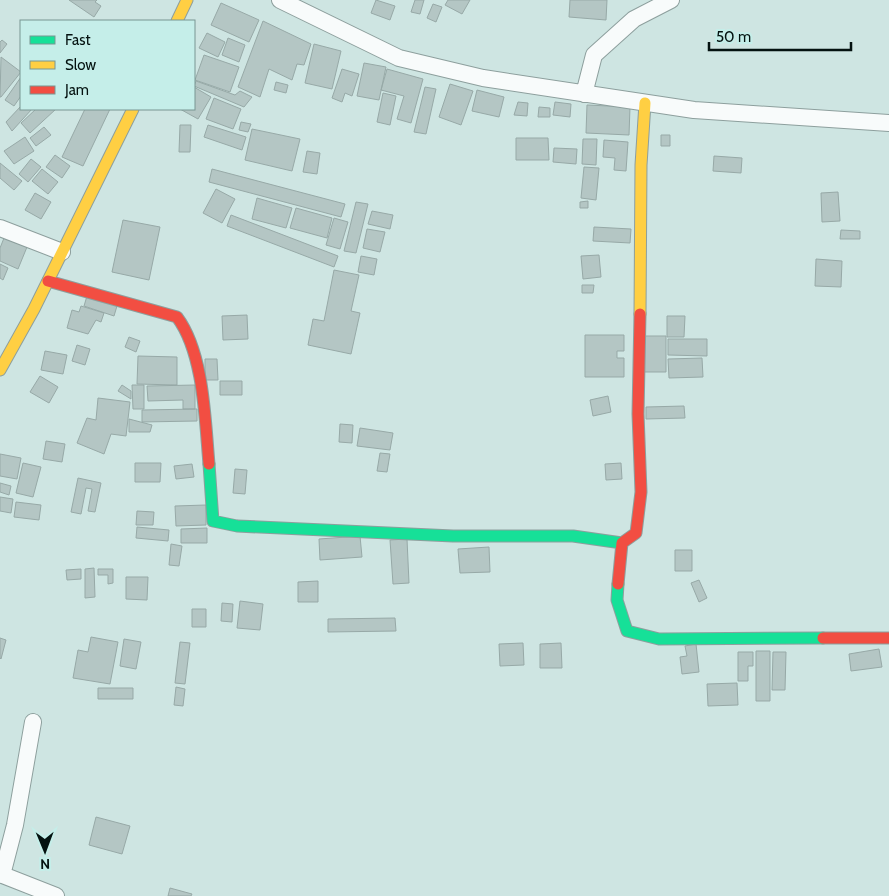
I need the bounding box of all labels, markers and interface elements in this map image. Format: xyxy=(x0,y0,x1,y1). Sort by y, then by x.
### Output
legend xyxy=(20,20,195,110)
scale bar xyxy=(709,20,852,52)
text: 50 m xyxy=(716,28,751,46)
text: Fast xyxy=(65,31,90,49)
text: Slow xyxy=(65,56,96,74)
text: Jam xyxy=(64,81,89,99)
north arrow xyxy=(20,826,70,876)
text: N xyxy=(40,855,50,873)

